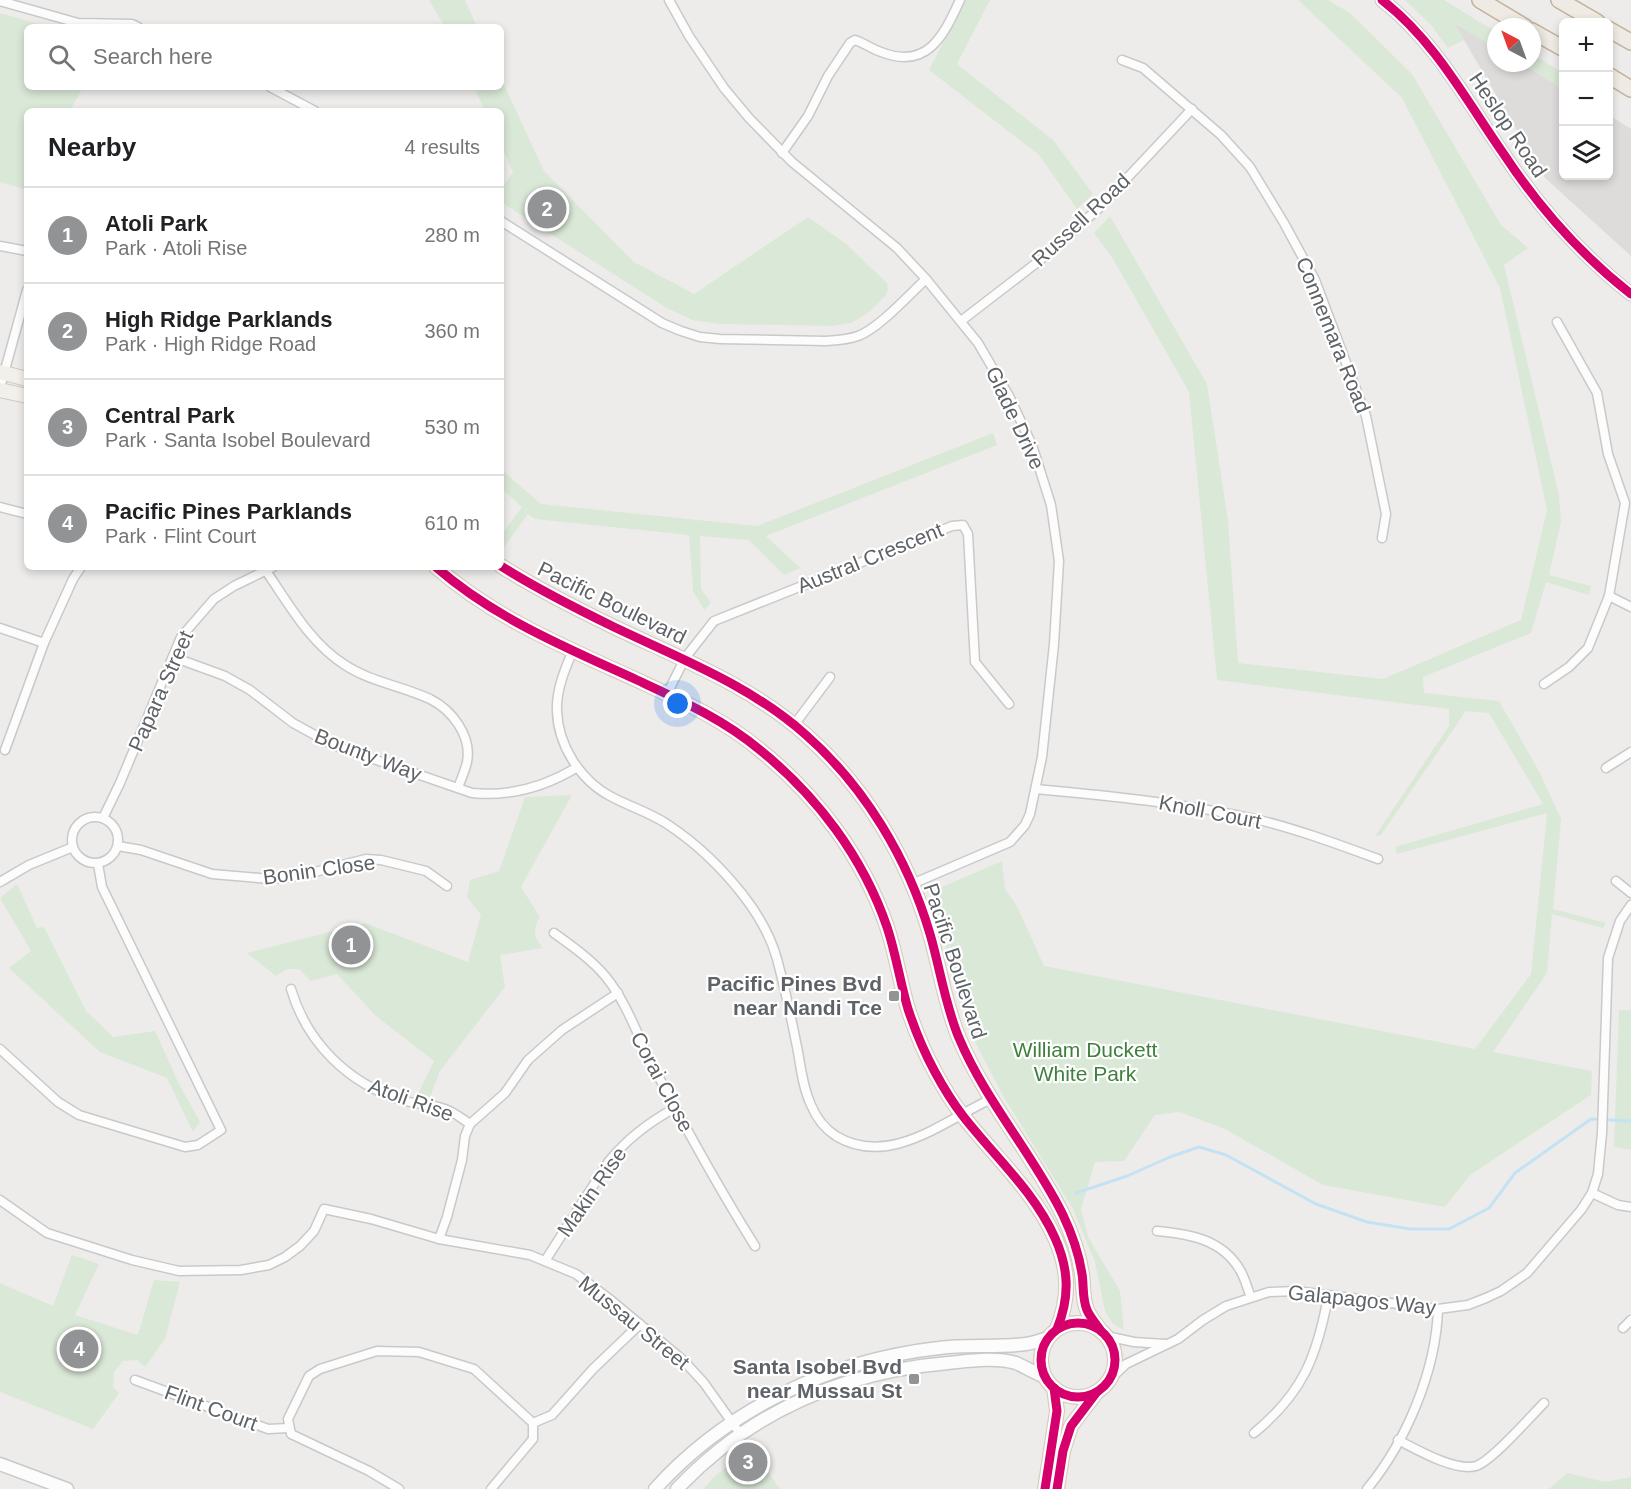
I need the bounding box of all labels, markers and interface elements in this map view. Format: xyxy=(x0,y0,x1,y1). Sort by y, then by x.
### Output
north arrow xyxy=(1487,18,1541,72)
map controls xyxy=(1559,18,1613,180)
button: + xyxy=(1559,18,1613,72)
search box xyxy=(24,24,504,90)
icon: search xyxy=(45,41,78,74)
text: Search here xyxy=(93,44,213,69)
street label: Heslop Road xyxy=(1465,68,1552,181)
button: − xyxy=(1559,72,1613,126)
button: layers xyxy=(1559,126,1613,180)
text: Nearby xyxy=(48,132,136,162)
text: 4 results xyxy=(404,136,480,158)
street label: Russell Road xyxy=(1027,169,1134,271)
pin: 2 xyxy=(528,186,566,232)
text: Atoli Park xyxy=(105,211,208,236)
text: 1 xyxy=(62,224,73,246)
text: 280 m xyxy=(424,224,480,246)
text: Park · Atoli Rise xyxy=(105,237,247,259)
street label: Connemara Road xyxy=(1292,254,1375,416)
text: High Ridge Parklands xyxy=(105,307,332,332)
text: 2 xyxy=(62,320,73,342)
text: 360 m xyxy=(424,320,480,342)
text: Park · High Ridge Road xyxy=(105,333,316,355)
street label: Glade Drive xyxy=(982,363,1049,473)
text: Central Park xyxy=(105,403,235,428)
text: 3 xyxy=(62,416,73,438)
text: 530 m xyxy=(424,416,480,438)
text: Park · Santa Isobel Boulevard xyxy=(105,429,371,451)
text: Pacific Pines Parklands xyxy=(105,499,352,524)
text: 4 xyxy=(62,512,73,534)
text: 610 m xyxy=(424,512,480,534)
street label: Austral Crescent xyxy=(794,518,946,597)
text: Park · Flint Court xyxy=(105,525,256,547)
street label: Pacific Boulevard xyxy=(534,557,690,648)
street label: Papara Street xyxy=(124,627,197,755)
your location xyxy=(663,689,692,718)
street label: Bounty Way xyxy=(312,724,425,786)
street label: Knoll Court xyxy=(1157,790,1263,833)
street label: Bonin Close xyxy=(261,850,377,889)
street label: Pacific Boulevard xyxy=(919,880,991,1042)
pin: 1 xyxy=(332,922,370,968)
place label: Pacific Pines Bvd near Nandi Tce xyxy=(707,972,882,1019)
marker: Pacific Pines Bvd near Nandi Tce xyxy=(887,989,901,1003)
street label: Corai Close xyxy=(627,1028,698,1136)
park label: William Duckett White Park xyxy=(1013,1038,1158,1085)
street label: Atoli Rise xyxy=(366,1074,457,1126)
street label: Makin Rise xyxy=(552,1143,631,1241)
street label: Mussau Street xyxy=(574,1271,694,1374)
street label: Galapagos Way xyxy=(1287,1280,1438,1319)
pin: 4 xyxy=(60,1326,98,1372)
place label: Santa Isobel Bvd near Mussau St xyxy=(733,1355,902,1402)
marker: Santa Isobel Bvd near Mussau St xyxy=(907,1372,921,1386)
street label: Flint Court xyxy=(162,1380,261,1435)
pin: 3 xyxy=(728,1440,768,1484)

